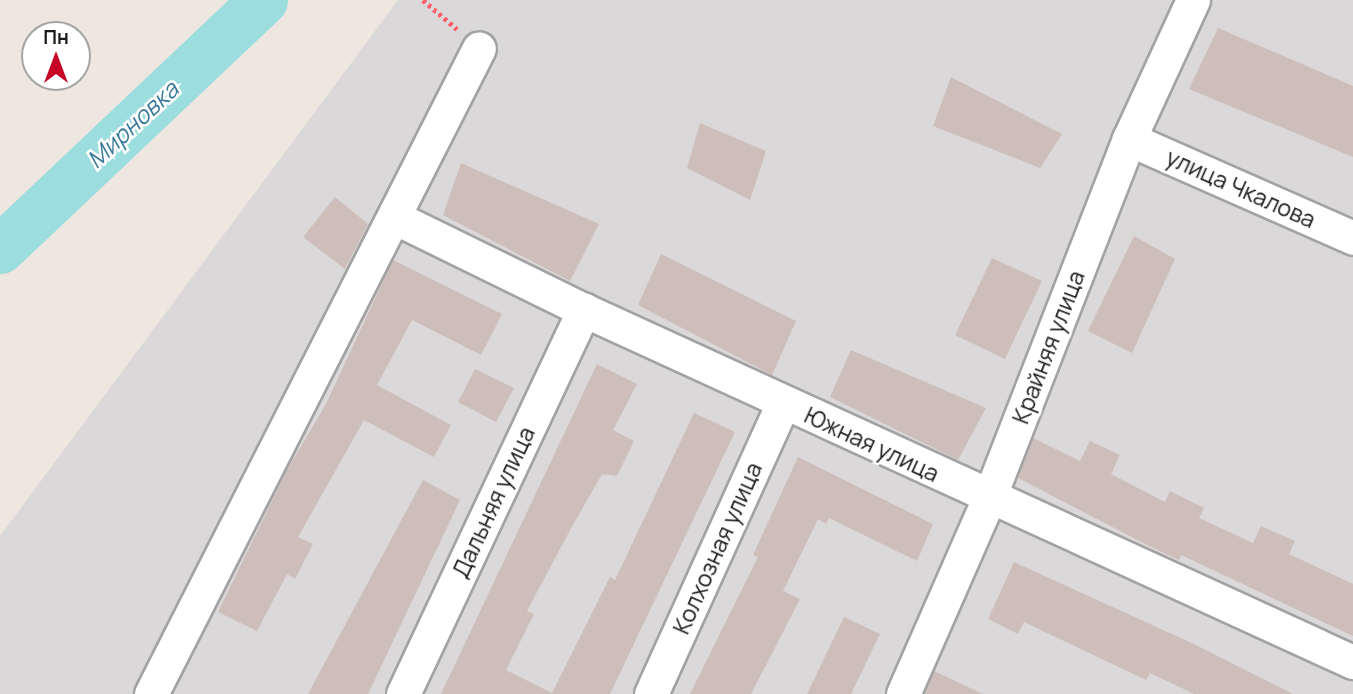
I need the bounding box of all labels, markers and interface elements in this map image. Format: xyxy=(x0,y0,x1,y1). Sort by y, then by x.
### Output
north arrow xyxy=(21,21,91,91)
text: Пн xyxy=(43,24,69,50)
water label: Мирновка xyxy=(80,74,184,174)
street label: улица Чкалова xyxy=(1162,143,1320,233)
street label: Крайняя улица xyxy=(1006,267,1090,427)
street label: Южная улица xyxy=(800,401,944,487)
street label: Дальняя улица xyxy=(446,422,540,582)
street label: Колхозная улица xyxy=(667,458,767,638)

